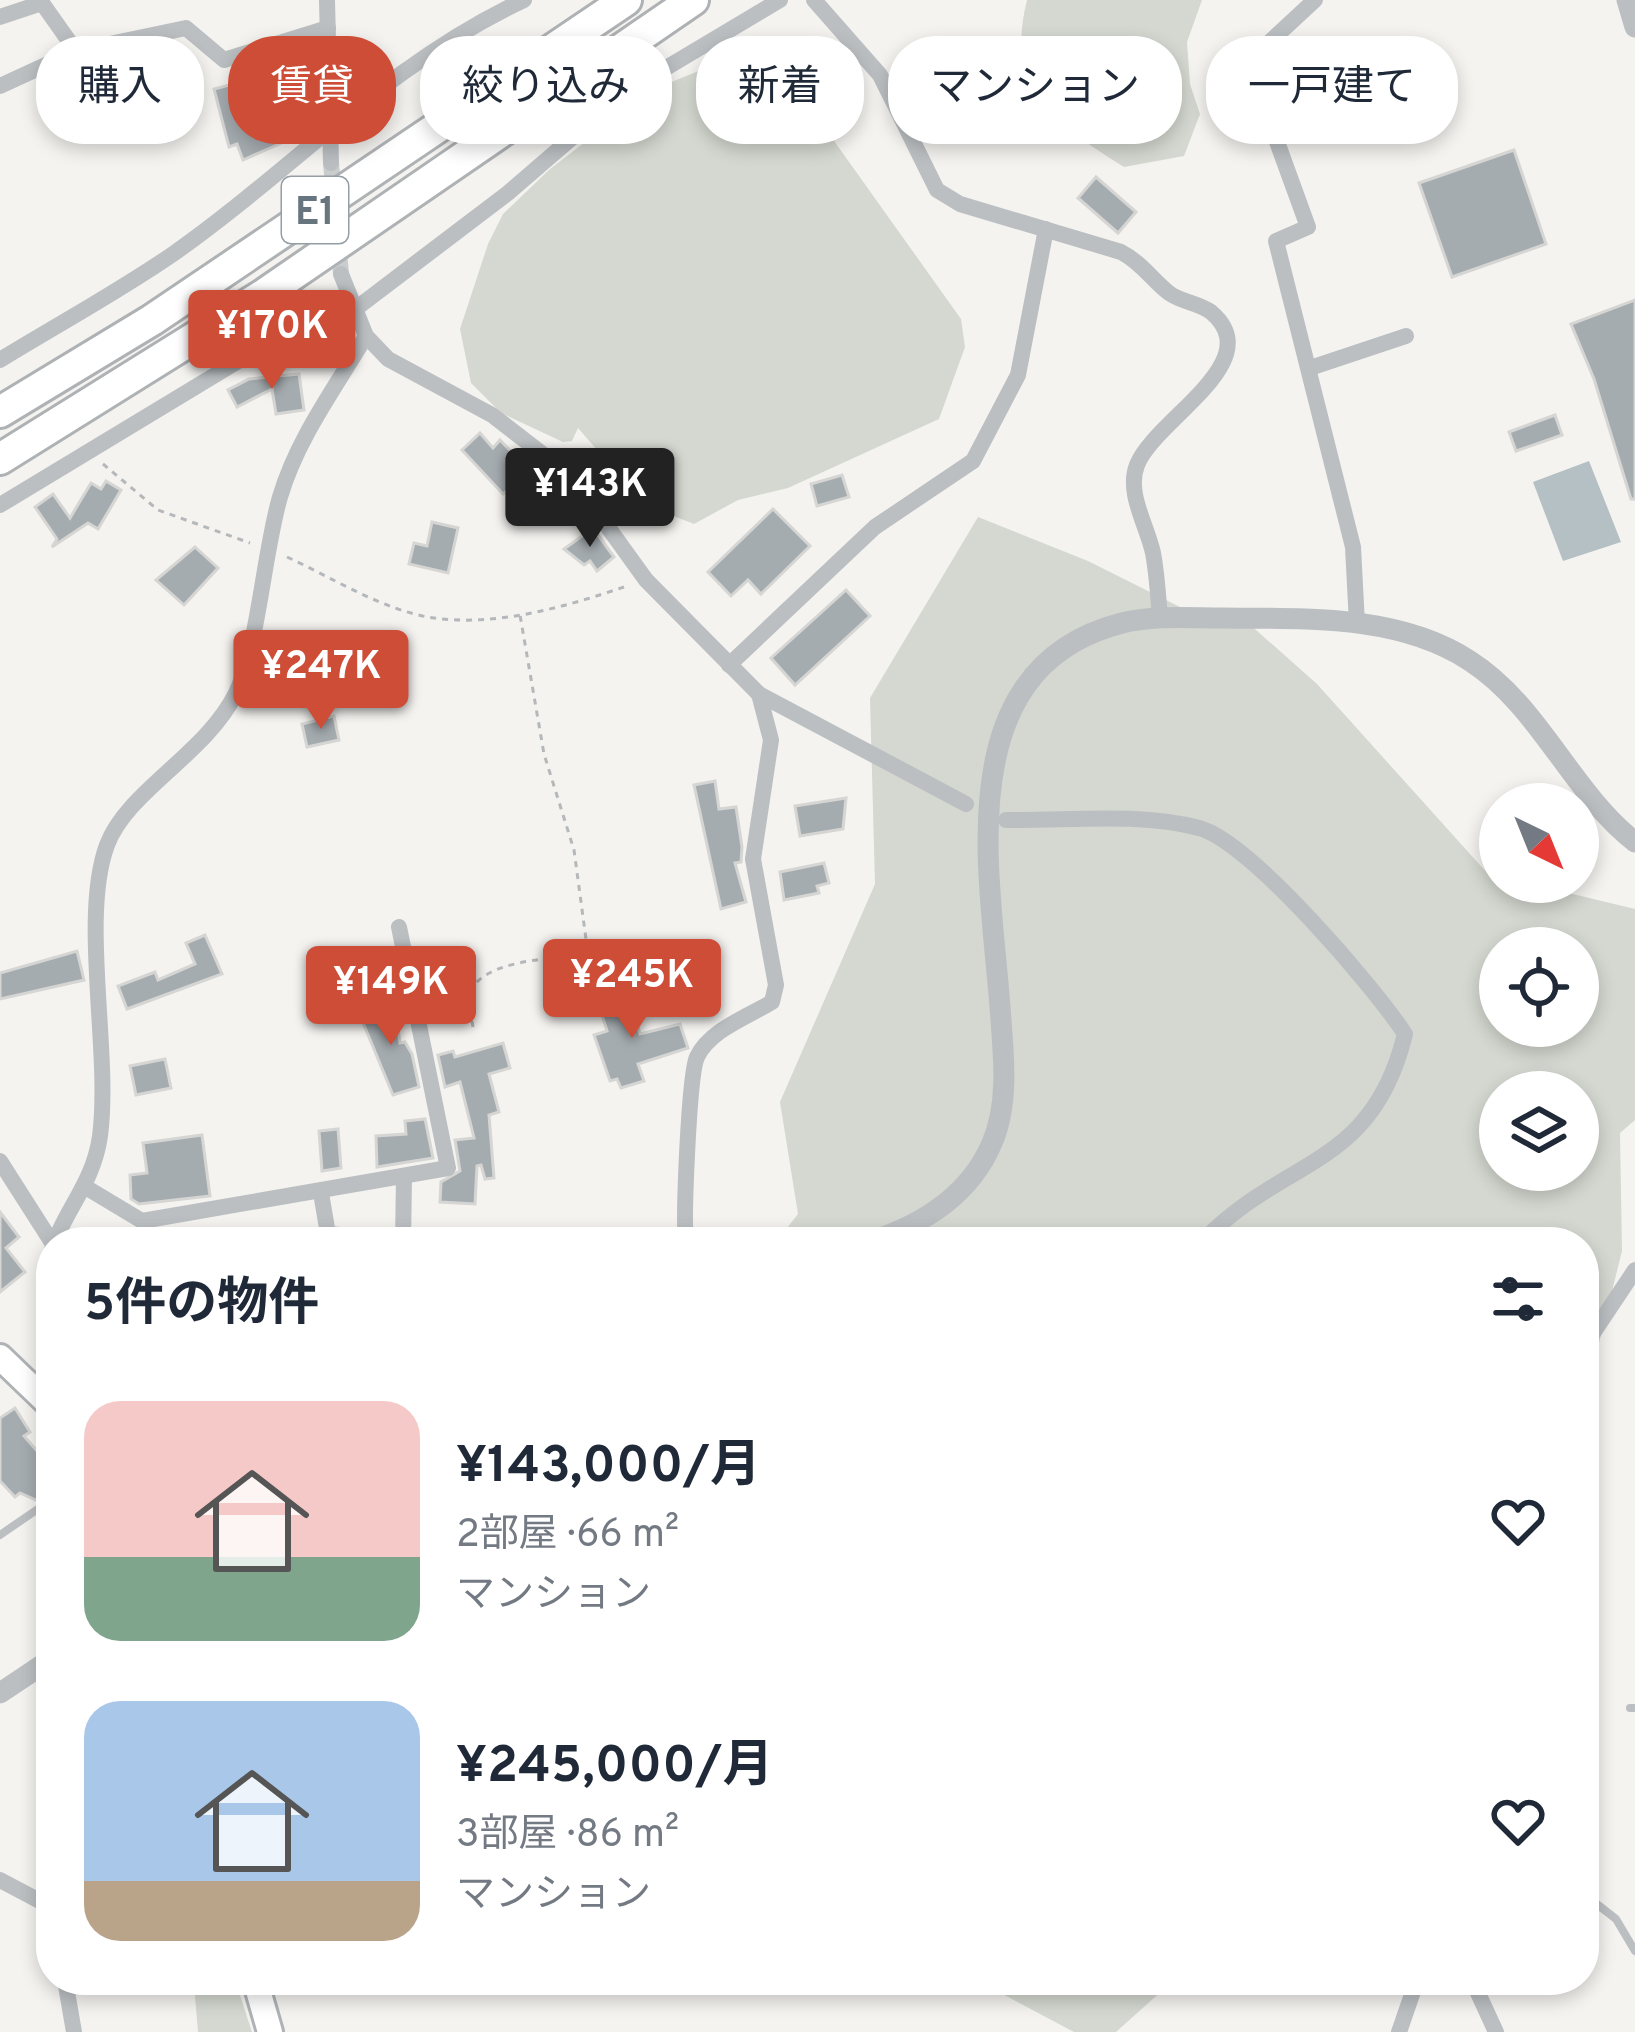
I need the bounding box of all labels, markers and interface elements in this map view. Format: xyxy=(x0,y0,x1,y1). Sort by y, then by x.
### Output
chip: 購入 xyxy=(36,36,204,144)
chip: 賃貸 xyxy=(228,36,396,144)
chip: 絞り込み xyxy=(420,36,672,144)
chip: 新着 xyxy=(696,36,864,144)
chip: マンション xyxy=(888,36,1182,144)
chip: 一戸建て xyxy=(1206,36,1458,144)
road number: E1 xyxy=(282,177,348,243)
pin: ¥170K xyxy=(188,290,356,392)
text: ¥170K xyxy=(215,304,329,353)
pin: ¥143K xyxy=(506,448,674,550)
text: ¥143K xyxy=(532,462,648,511)
pin: ¥247K xyxy=(237,630,405,732)
text: ¥247K xyxy=(260,644,382,693)
north arrow xyxy=(1479,783,1599,903)
map controls xyxy=(1479,783,1599,1191)
button: locate xyxy=(1479,927,1599,1047)
pin: ¥245K xyxy=(548,939,716,1041)
pin: ¥149K xyxy=(307,946,475,1048)
text: ¥245K xyxy=(570,953,694,1002)
text: ¥149K xyxy=(333,960,449,1009)
button: layers xyxy=(1479,1071,1599,1191)
icon: filters xyxy=(1485,1266,1551,1332)
text: 5件の物件 xyxy=(84,1274,319,1339)
text: ¥143,000/月 xyxy=(456,1436,761,1501)
icon: home xyxy=(180,1449,324,1593)
icon: heart xyxy=(1485,1488,1551,1554)
text: 2部屋 · 66 m² xyxy=(456,1512,679,1561)
text: マンション xyxy=(456,1572,651,1621)
text: ¥245,000/月 xyxy=(456,1736,773,1801)
icon: home xyxy=(180,1749,324,1893)
icon: heart xyxy=(1485,1788,1551,1854)
text: 3部屋 · 86 m² xyxy=(456,1812,679,1861)
text: マンション xyxy=(456,1872,651,1921)

